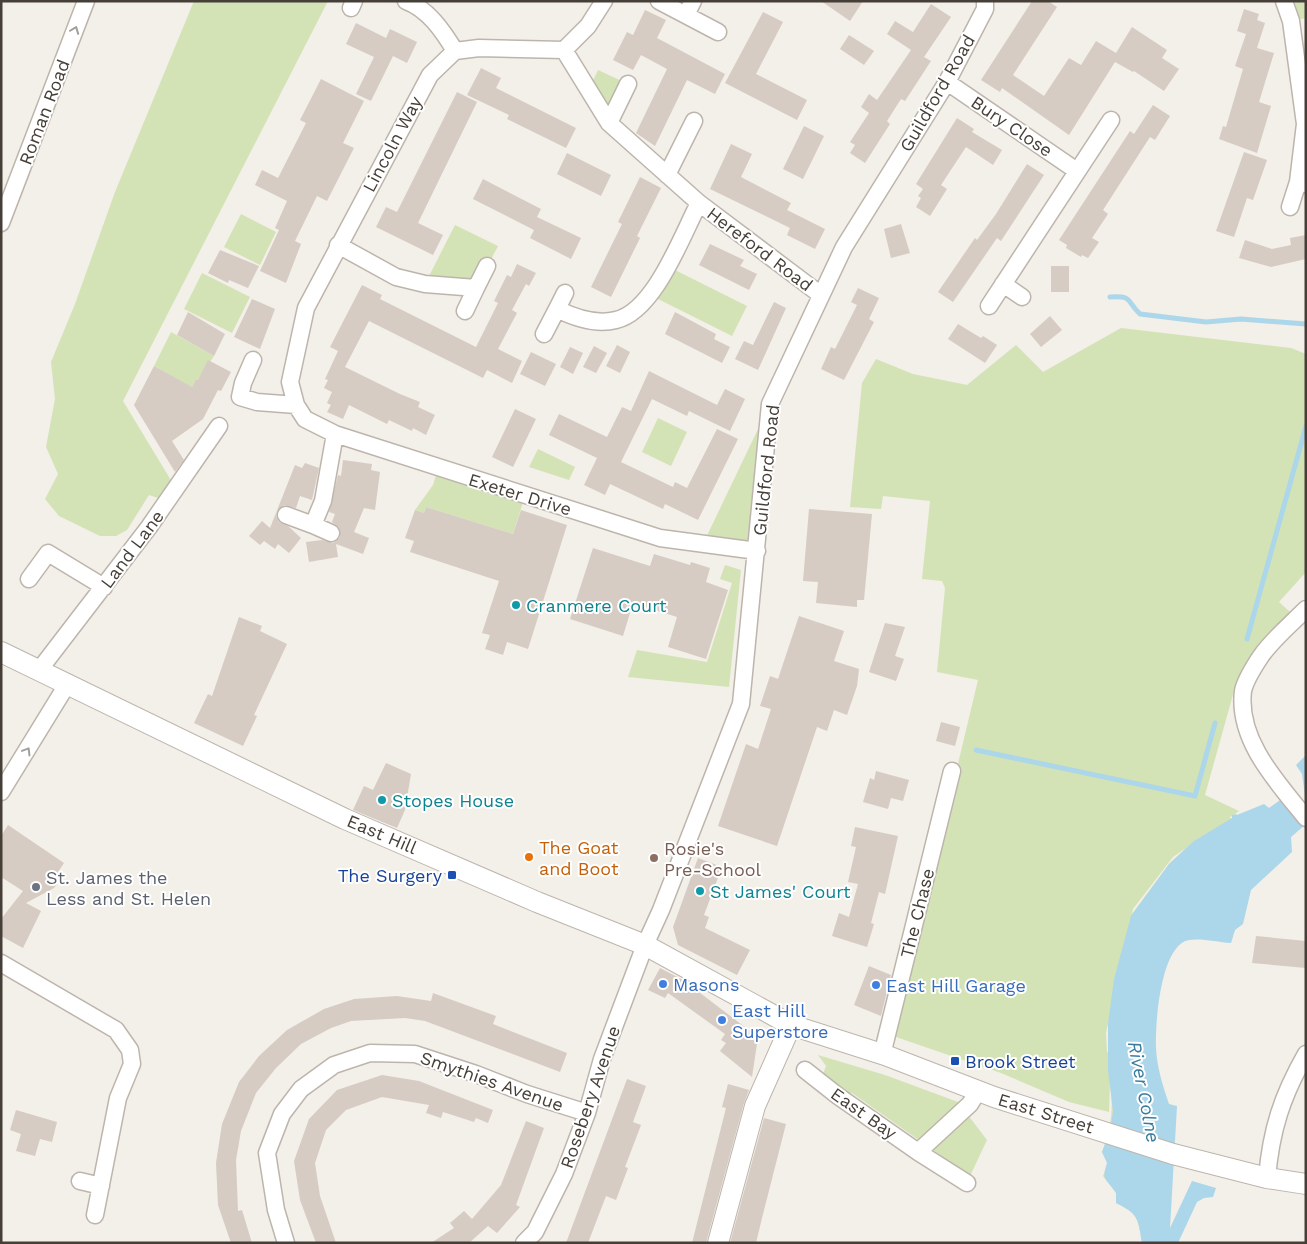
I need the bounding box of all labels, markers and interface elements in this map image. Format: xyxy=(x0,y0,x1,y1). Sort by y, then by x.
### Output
one-way arrow xyxy=(69,26,79,35)
street label: Guildford Road xyxy=(895,31,979,155)
street label: Roman Road xyxy=(14,56,74,168)
street label: Bury Close xyxy=(967,91,1057,161)
street label: Lincoln Way xyxy=(358,92,426,195)
street label: Hereford Road xyxy=(703,202,817,296)
street label: Guildford Road xyxy=(749,403,783,537)
street label: Exeter Drive xyxy=(466,468,574,520)
street label: Land Lane xyxy=(96,506,168,592)
place label: Cranmere Court xyxy=(526,595,667,616)
marker: Cranmere Court xyxy=(510,599,522,611)
one-way arrow xyxy=(20,747,30,756)
place label: Stopes House xyxy=(392,790,514,811)
marker: Stopes House xyxy=(376,794,388,806)
street label: East Hill xyxy=(344,810,421,858)
place label: The Goat and Boot xyxy=(539,837,619,879)
place label: Rosie's Pre-School xyxy=(664,838,762,880)
marker: The Goat and Boot xyxy=(523,851,535,863)
marker: Rosie's Pre-School xyxy=(648,852,660,864)
place label: The Surgery xyxy=(338,865,443,886)
street label: The Chase xyxy=(896,866,938,960)
place label: St. James the Less and St. Helen xyxy=(46,867,211,909)
marker: The Surgery xyxy=(446,869,458,881)
marker: St. James the Less and St. Helen xyxy=(30,881,42,893)
place label: St James' Court xyxy=(710,881,851,902)
marker: St James' Court xyxy=(694,885,706,897)
place label: Masons xyxy=(673,974,739,995)
place label: East Hill Garage xyxy=(886,975,1026,996)
marker: Masons xyxy=(657,978,669,990)
marker: East Hill Garage xyxy=(870,979,882,991)
place label: East Hill Superstore xyxy=(732,1000,828,1042)
marker: East Hill Superstore xyxy=(716,1014,728,1026)
street label: Rosebery Avenue xyxy=(556,1023,624,1171)
water label: River Colne xyxy=(1123,1039,1165,1145)
street label: Smythies Avenue xyxy=(418,1047,566,1115)
place label: Brook Street xyxy=(965,1051,1076,1072)
marker: Brook Street xyxy=(949,1055,961,1067)
street label: East Bay xyxy=(827,1083,902,1144)
street label: East Street xyxy=(996,1088,1097,1138)

